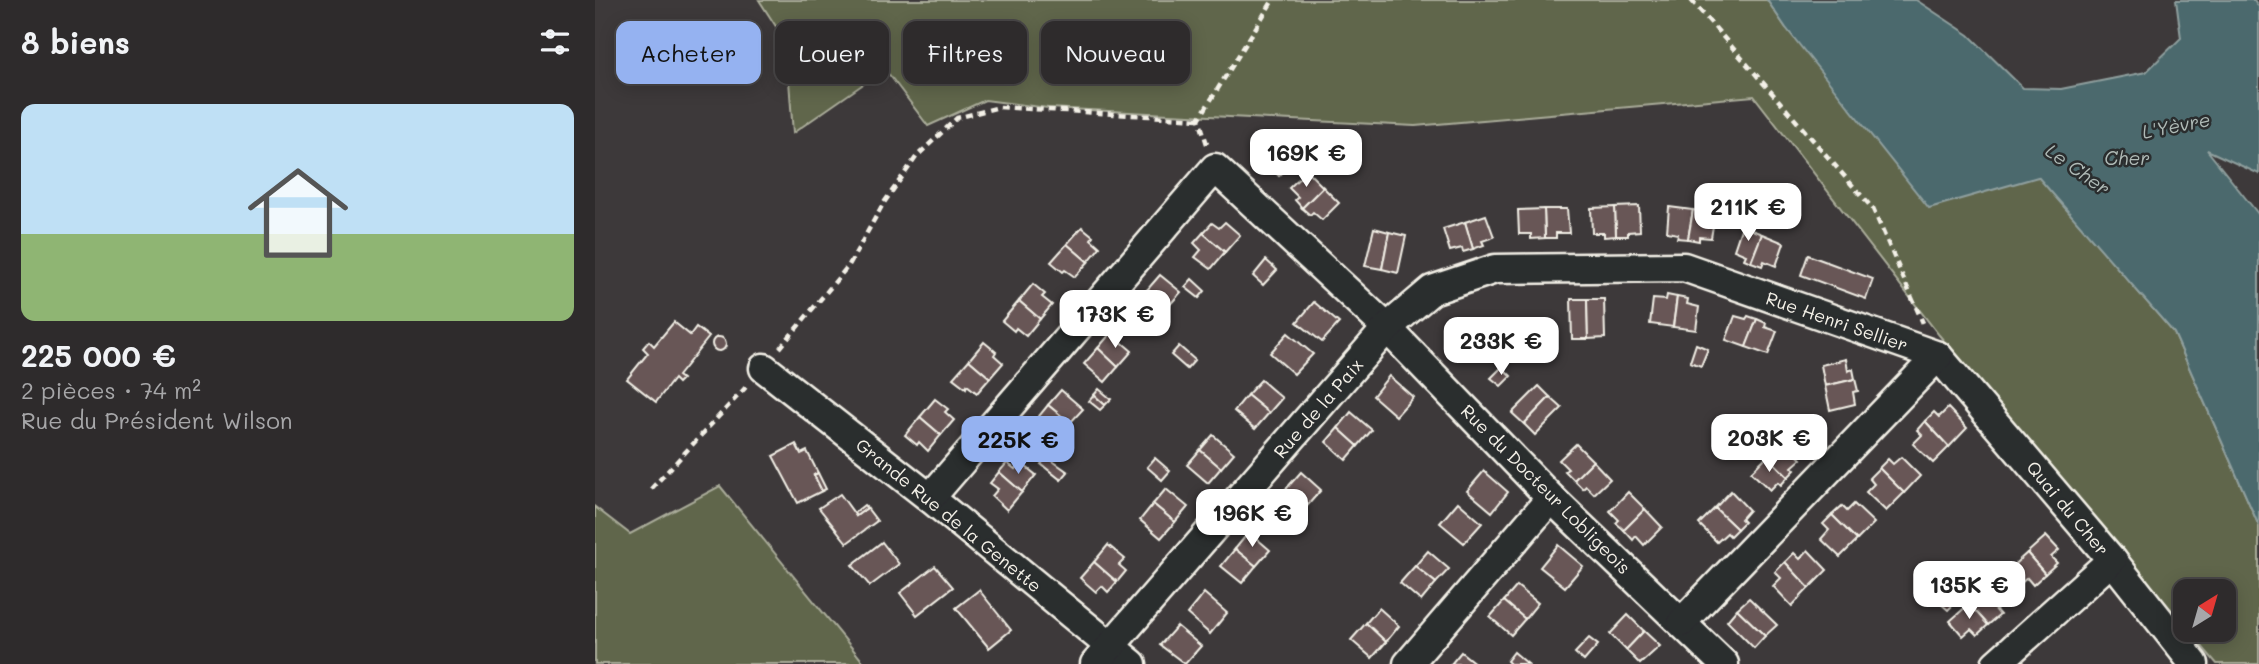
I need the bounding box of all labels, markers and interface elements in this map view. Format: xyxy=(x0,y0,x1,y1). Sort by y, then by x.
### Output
chip: Acheter xyxy=(616,21,761,84)
chip: Louer xyxy=(775,21,889,84)
chip: Filtres xyxy=(903,21,1027,84)
chip: Nouveau xyxy=(1041,21,1190,84)
text: 8 biens xyxy=(21,22,130,62)
icon: filters xyxy=(536,23,574,61)
water label: L'Yèvre xyxy=(2140,106,2212,144)
pin: 169K € xyxy=(1249,130,1363,189)
text: 169K € xyxy=(1266,137,1346,167)
water label: Le Cher xyxy=(2041,138,2115,200)
water label: Cher xyxy=(2104,145,2150,170)
icon: home xyxy=(235,150,361,276)
pin: 211K € xyxy=(1691,184,1805,243)
text: 211K € xyxy=(1710,191,1786,221)
street label: Rue Henri Sellier xyxy=(1763,285,1911,357)
pin: 173K € xyxy=(1058,290,1172,350)
text: 173K € xyxy=(1076,298,1154,328)
pin: 233K € xyxy=(1444,318,1558,377)
text: 233K € xyxy=(1460,325,1542,355)
text: 225 000 € xyxy=(21,335,176,375)
street label: Rue de la Paix xyxy=(1268,353,1368,463)
text: 2 pièces · 74 m² xyxy=(21,375,201,405)
street label: Rue du Docteur Lobligeois xyxy=(1456,399,1636,579)
text: Rue du Président Wilson xyxy=(21,405,293,435)
pin: 203K € xyxy=(1712,414,1826,474)
pin: 225K € xyxy=(961,416,1075,476)
text: 203K € xyxy=(1727,422,1811,452)
text: 225K € xyxy=(977,424,1059,454)
street label: Grande Rue de la Genette xyxy=(851,433,1047,597)
street label: Quai du Cher xyxy=(2021,456,2115,560)
pin: 196K € xyxy=(1195,490,1309,549)
text: 196K € xyxy=(1212,497,1292,527)
pin: 135K € xyxy=(1912,562,2026,621)
text: 135K € xyxy=(1929,569,2009,599)
north arrow xyxy=(2173,579,2237,642)
map controls xyxy=(2173,579,2236,642)

